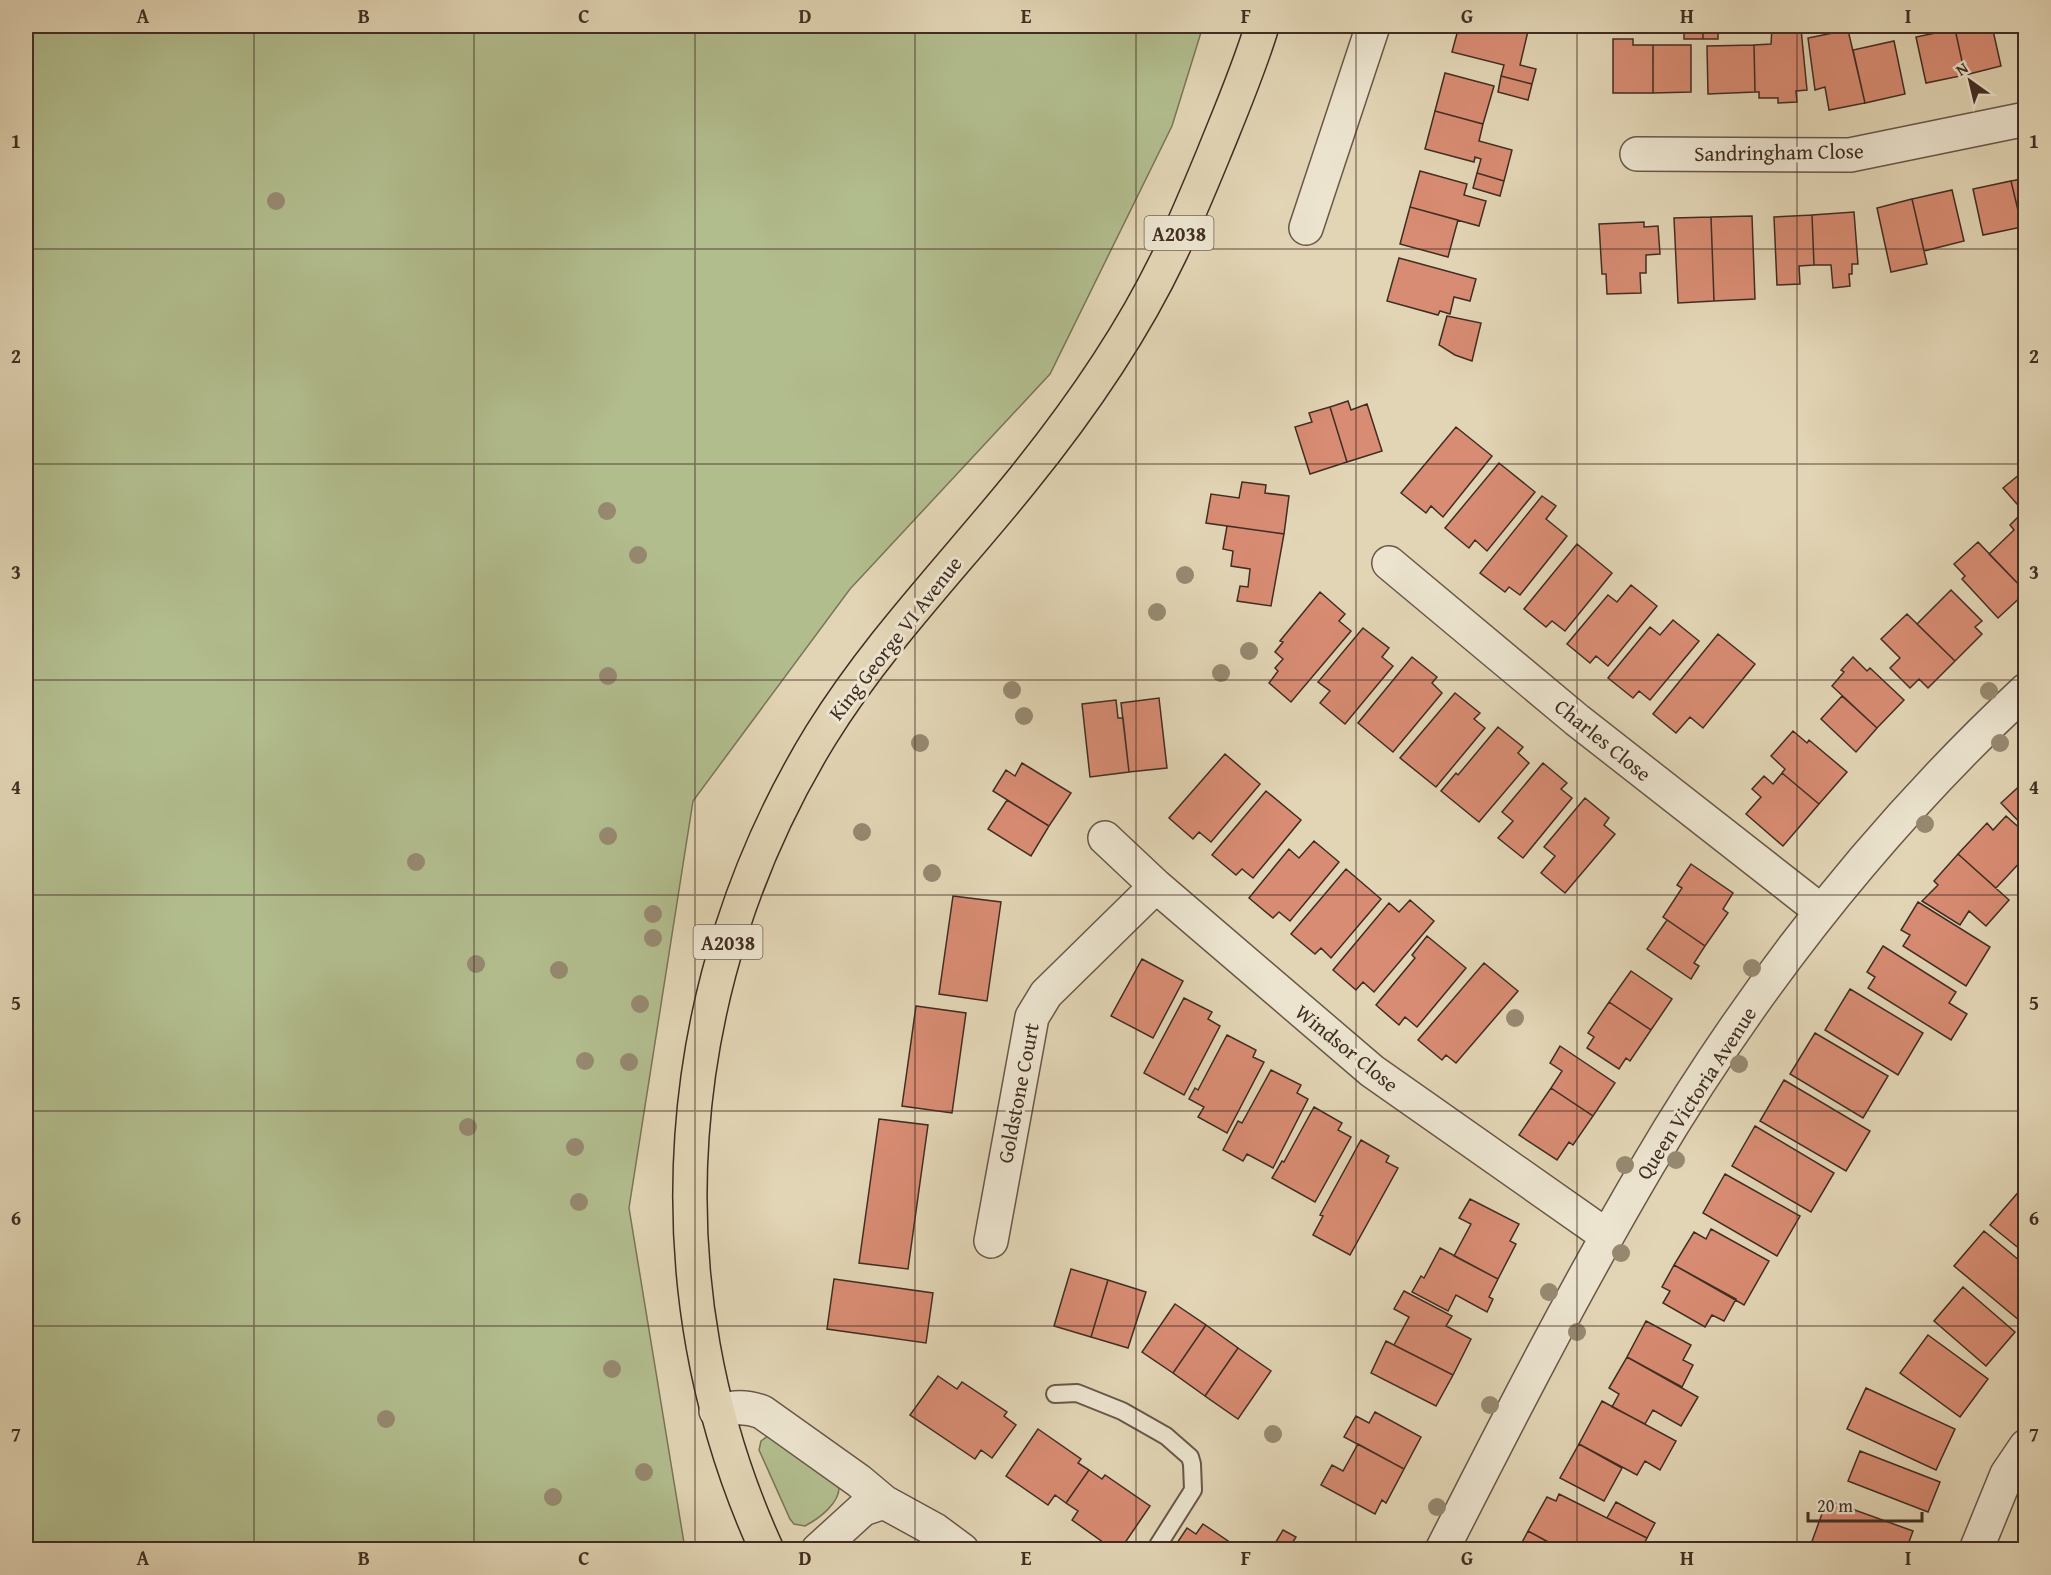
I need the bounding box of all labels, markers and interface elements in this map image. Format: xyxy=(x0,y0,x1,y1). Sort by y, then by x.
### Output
text: A xyxy=(137,1,150,30)
text: B xyxy=(358,1,370,30)
text: C xyxy=(578,1,590,30)
text: D xyxy=(798,1,812,30)
text: E xyxy=(1021,1,1032,30)
text: F xyxy=(1241,1,1251,30)
text: G xyxy=(1461,1,1473,30)
text: H xyxy=(1680,1,1694,30)
text: I xyxy=(1905,1,1911,30)
north arrow xyxy=(1940,51,2000,111)
text: N xyxy=(1950,55,1973,82)
text: 1 xyxy=(11,126,21,155)
text: 1 xyxy=(2029,126,2039,155)
street label: Sandringham Close xyxy=(1694,135,1864,169)
road number: A2038 xyxy=(1144,216,1214,250)
text: 2 xyxy=(11,341,21,370)
text: 2 xyxy=(2029,341,2039,370)
street label: King George VI Avenue xyxy=(821,549,969,727)
text: 3 xyxy=(11,557,21,586)
text: 3 xyxy=(2029,557,2039,586)
street label: Charles Close xyxy=(1548,691,1658,789)
text: 4 xyxy=(11,772,21,801)
text: 4 xyxy=(2029,772,2039,801)
road number: A2038 xyxy=(694,925,762,959)
text: 5 xyxy=(11,988,21,1017)
text: 5 xyxy=(2029,988,2039,1017)
street label: Windsor Close xyxy=(1289,997,1406,1100)
street label: Queen Victoria Avenue xyxy=(1628,1000,1764,1186)
street label: Goldstone Court xyxy=(989,1020,1047,1166)
text: 6 xyxy=(11,1203,21,1232)
text: 6 xyxy=(2029,1203,2039,1232)
text: 7 xyxy=(11,1419,21,1448)
text: 7 xyxy=(2029,1419,2039,1448)
scale bar xyxy=(1808,1485,1922,1523)
text: 20 m xyxy=(1817,1492,1853,1519)
text: A xyxy=(137,1543,150,1572)
text: B xyxy=(358,1543,370,1572)
text: C xyxy=(578,1543,590,1572)
text: D xyxy=(798,1543,812,1572)
text: E xyxy=(1021,1543,1032,1572)
text: F xyxy=(1241,1543,1251,1572)
text: G xyxy=(1461,1543,1473,1572)
text: H xyxy=(1680,1543,1694,1572)
text: I xyxy=(1905,1543,1911,1572)

